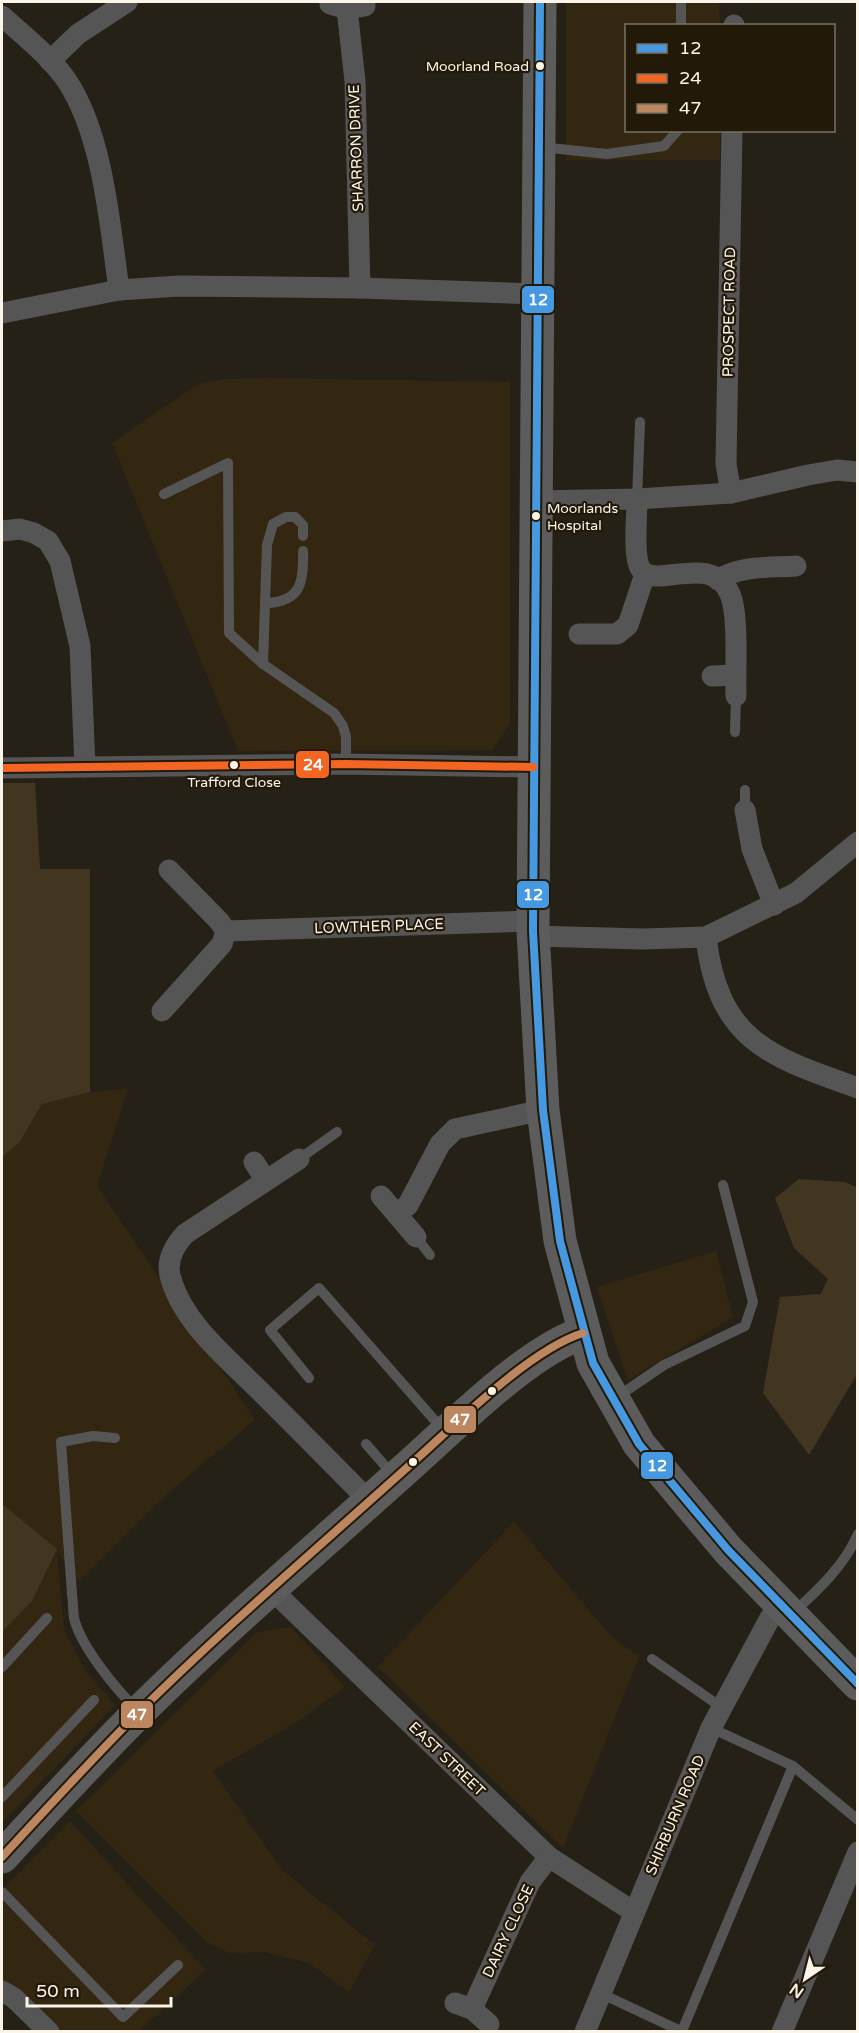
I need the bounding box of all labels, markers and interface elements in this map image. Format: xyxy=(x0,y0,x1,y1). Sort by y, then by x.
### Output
legend xyxy=(625,24,835,132)
text: 12 xyxy=(679,37,702,59)
place label: Moorland Road xyxy=(426,58,529,75)
marker: Moorland Road xyxy=(534,60,546,72)
text: 24 xyxy=(679,67,702,89)
street label: SHARRON DRIVE xyxy=(345,84,367,212)
text: 47 xyxy=(679,97,702,119)
street label: PROSPECT ROAD xyxy=(719,247,739,377)
line badge: 12 xyxy=(521,285,555,314)
text: 12 xyxy=(528,290,548,310)
place label: Moorlands Hospital xyxy=(547,500,618,534)
marker: Moorlands Hospital xyxy=(530,510,542,522)
line badge: 24 xyxy=(295,750,330,779)
text: 24 xyxy=(303,755,323,775)
marker: Trafford Close xyxy=(228,759,240,771)
place label: Trafford Close xyxy=(187,774,281,791)
line badge: 12 xyxy=(516,880,550,909)
text: 12 xyxy=(523,885,543,905)
street label: LOWTHER PLACE xyxy=(314,915,444,937)
unlabelled marker xyxy=(486,1385,498,1397)
line badge: 47 xyxy=(443,1405,477,1434)
text: 47 xyxy=(450,1410,470,1430)
line badge: 12 xyxy=(640,1451,674,1480)
unlabelled marker xyxy=(407,1456,419,1468)
text: 12 xyxy=(647,1456,667,1476)
line badge: 47 xyxy=(120,1700,154,1729)
text: 47 xyxy=(127,1705,147,1725)
street label: EAST STREET xyxy=(405,1718,489,1800)
street label: SHIRBURN ROAD xyxy=(642,1752,708,1878)
street label: DAIRY CLOSE xyxy=(479,1882,537,1980)
north arrow xyxy=(775,1949,835,2009)
scale bar xyxy=(27,1970,171,2008)
text: N xyxy=(786,1979,808,2002)
text: 50 m xyxy=(36,1980,80,2002)

